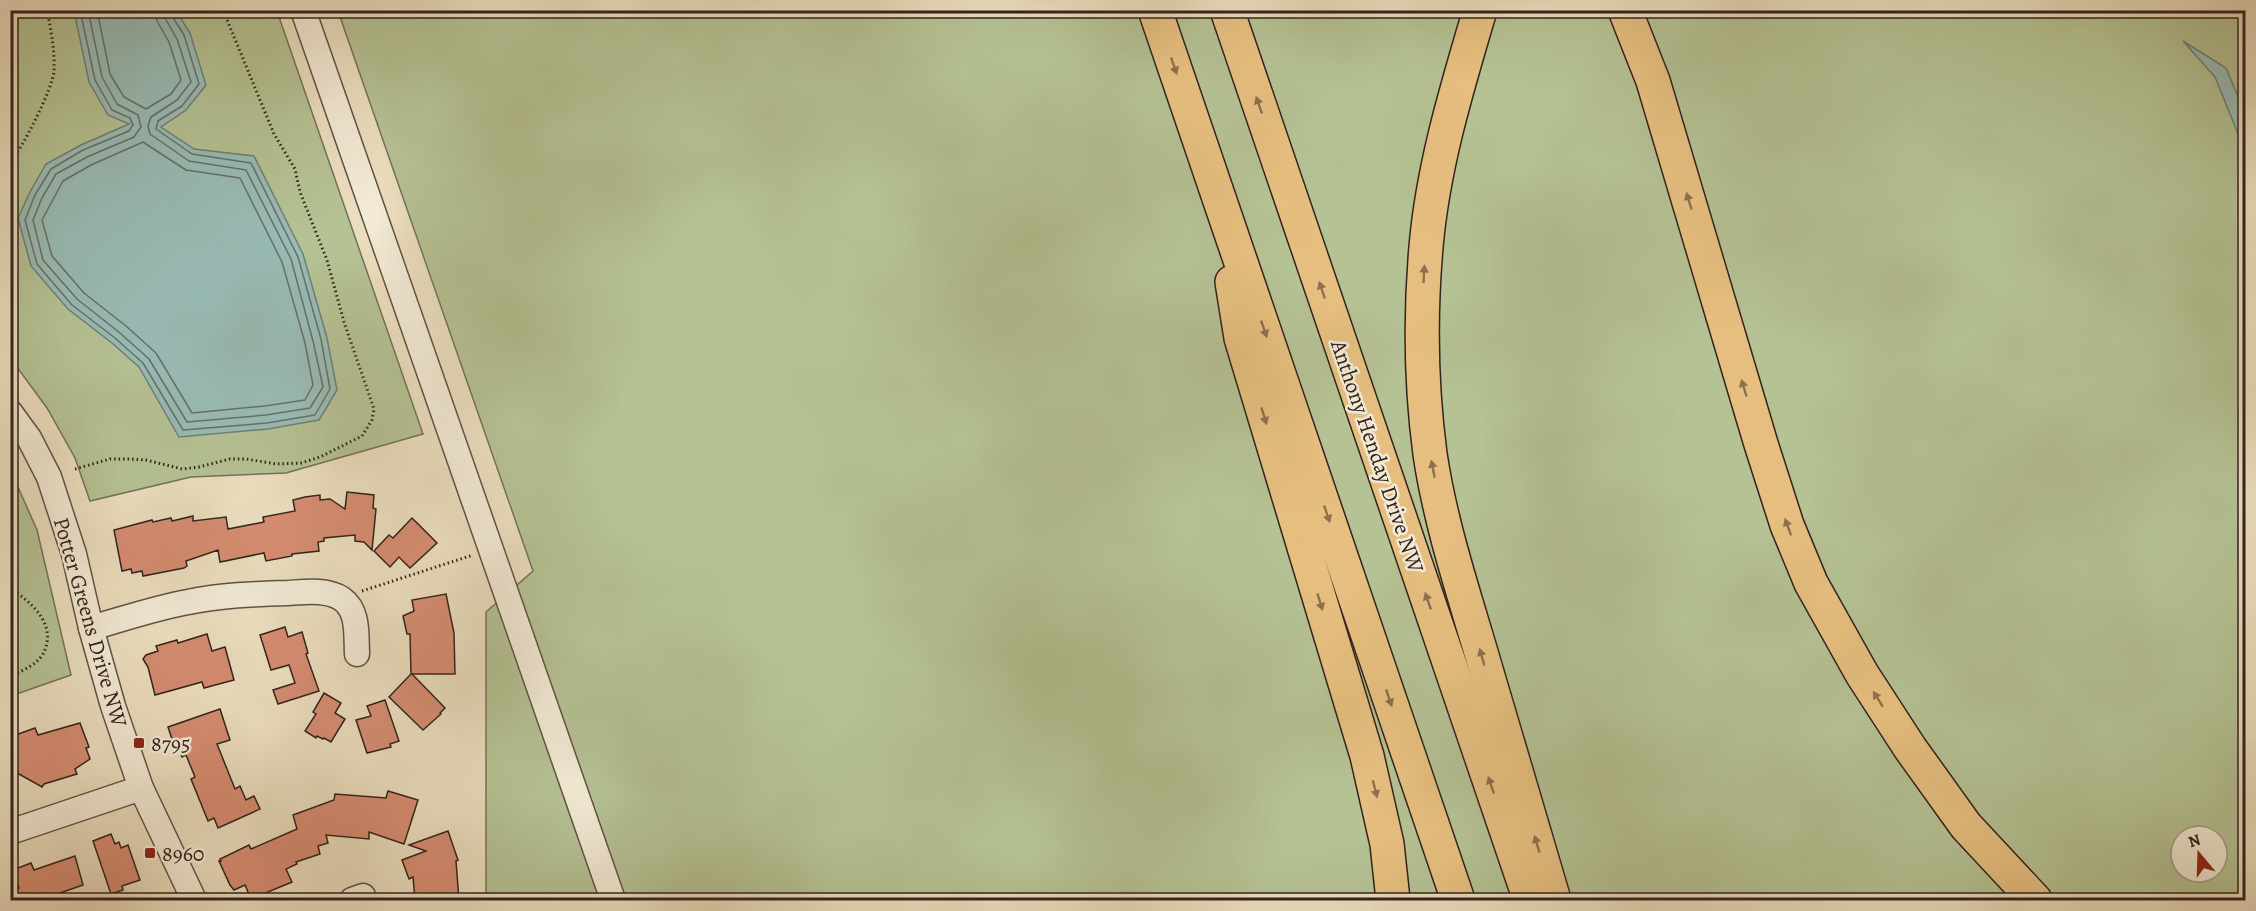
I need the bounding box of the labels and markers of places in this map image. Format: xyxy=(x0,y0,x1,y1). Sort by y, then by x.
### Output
place label: 8795 xyxy=(151,729,190,759)
marker: 8795 xyxy=(132,736,146,750)
place label: 8960 xyxy=(162,839,205,869)
marker: 8960 xyxy=(143,846,157,860)

